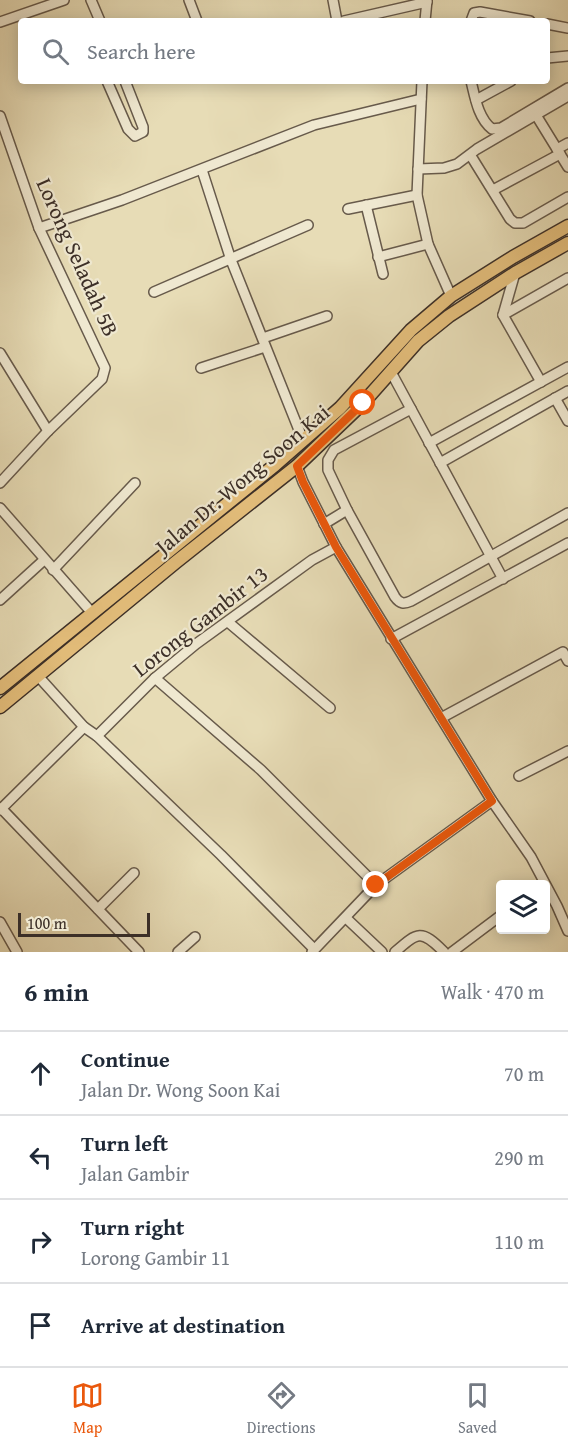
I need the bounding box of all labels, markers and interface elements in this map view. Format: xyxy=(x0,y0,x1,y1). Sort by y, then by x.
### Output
search box xyxy=(18,18,550,84)
icon: search xyxy=(39,35,72,68)
text: Search here xyxy=(87,35,196,67)
street label: Lorong Seladah 5B xyxy=(29,173,127,341)
route start xyxy=(349,389,375,415)
street label: Jalan Dr. Wong Soon Kai xyxy=(145,396,336,564)
street label: Lorong Gambir 13 xyxy=(126,558,274,684)
route end xyxy=(362,871,388,897)
map controls xyxy=(496,880,550,934)
button: layers xyxy=(496,880,550,934)
scale bar xyxy=(18,910,150,938)
text: 100 m xyxy=(27,911,67,935)
text: 6 min xyxy=(24,972,89,1011)
text: Walk · 470 m xyxy=(441,977,544,1006)
text: Continue xyxy=(81,1043,170,1075)
icon: ahead xyxy=(24,1057,57,1090)
text: 70 m xyxy=(504,1059,544,1088)
text: Jalan Dr. Wong Soon Kai xyxy=(81,1075,280,1104)
text: Turn left xyxy=(81,1127,168,1159)
icon: left xyxy=(24,1141,57,1174)
text: 290 m xyxy=(494,1143,544,1172)
text: Jalan Gambir xyxy=(81,1159,189,1188)
text: Turn right xyxy=(81,1211,184,1243)
icon: right xyxy=(24,1225,57,1258)
text: 110 m xyxy=(494,1227,544,1256)
text: Lorong Gambir 11 xyxy=(81,1243,230,1272)
icon: arrive xyxy=(24,1309,57,1342)
text: Arrive at destination xyxy=(81,1309,285,1341)
tab: Map xyxy=(71,1379,104,1439)
tab: Directions xyxy=(247,1379,316,1439)
tab: Saved xyxy=(458,1379,497,1439)

